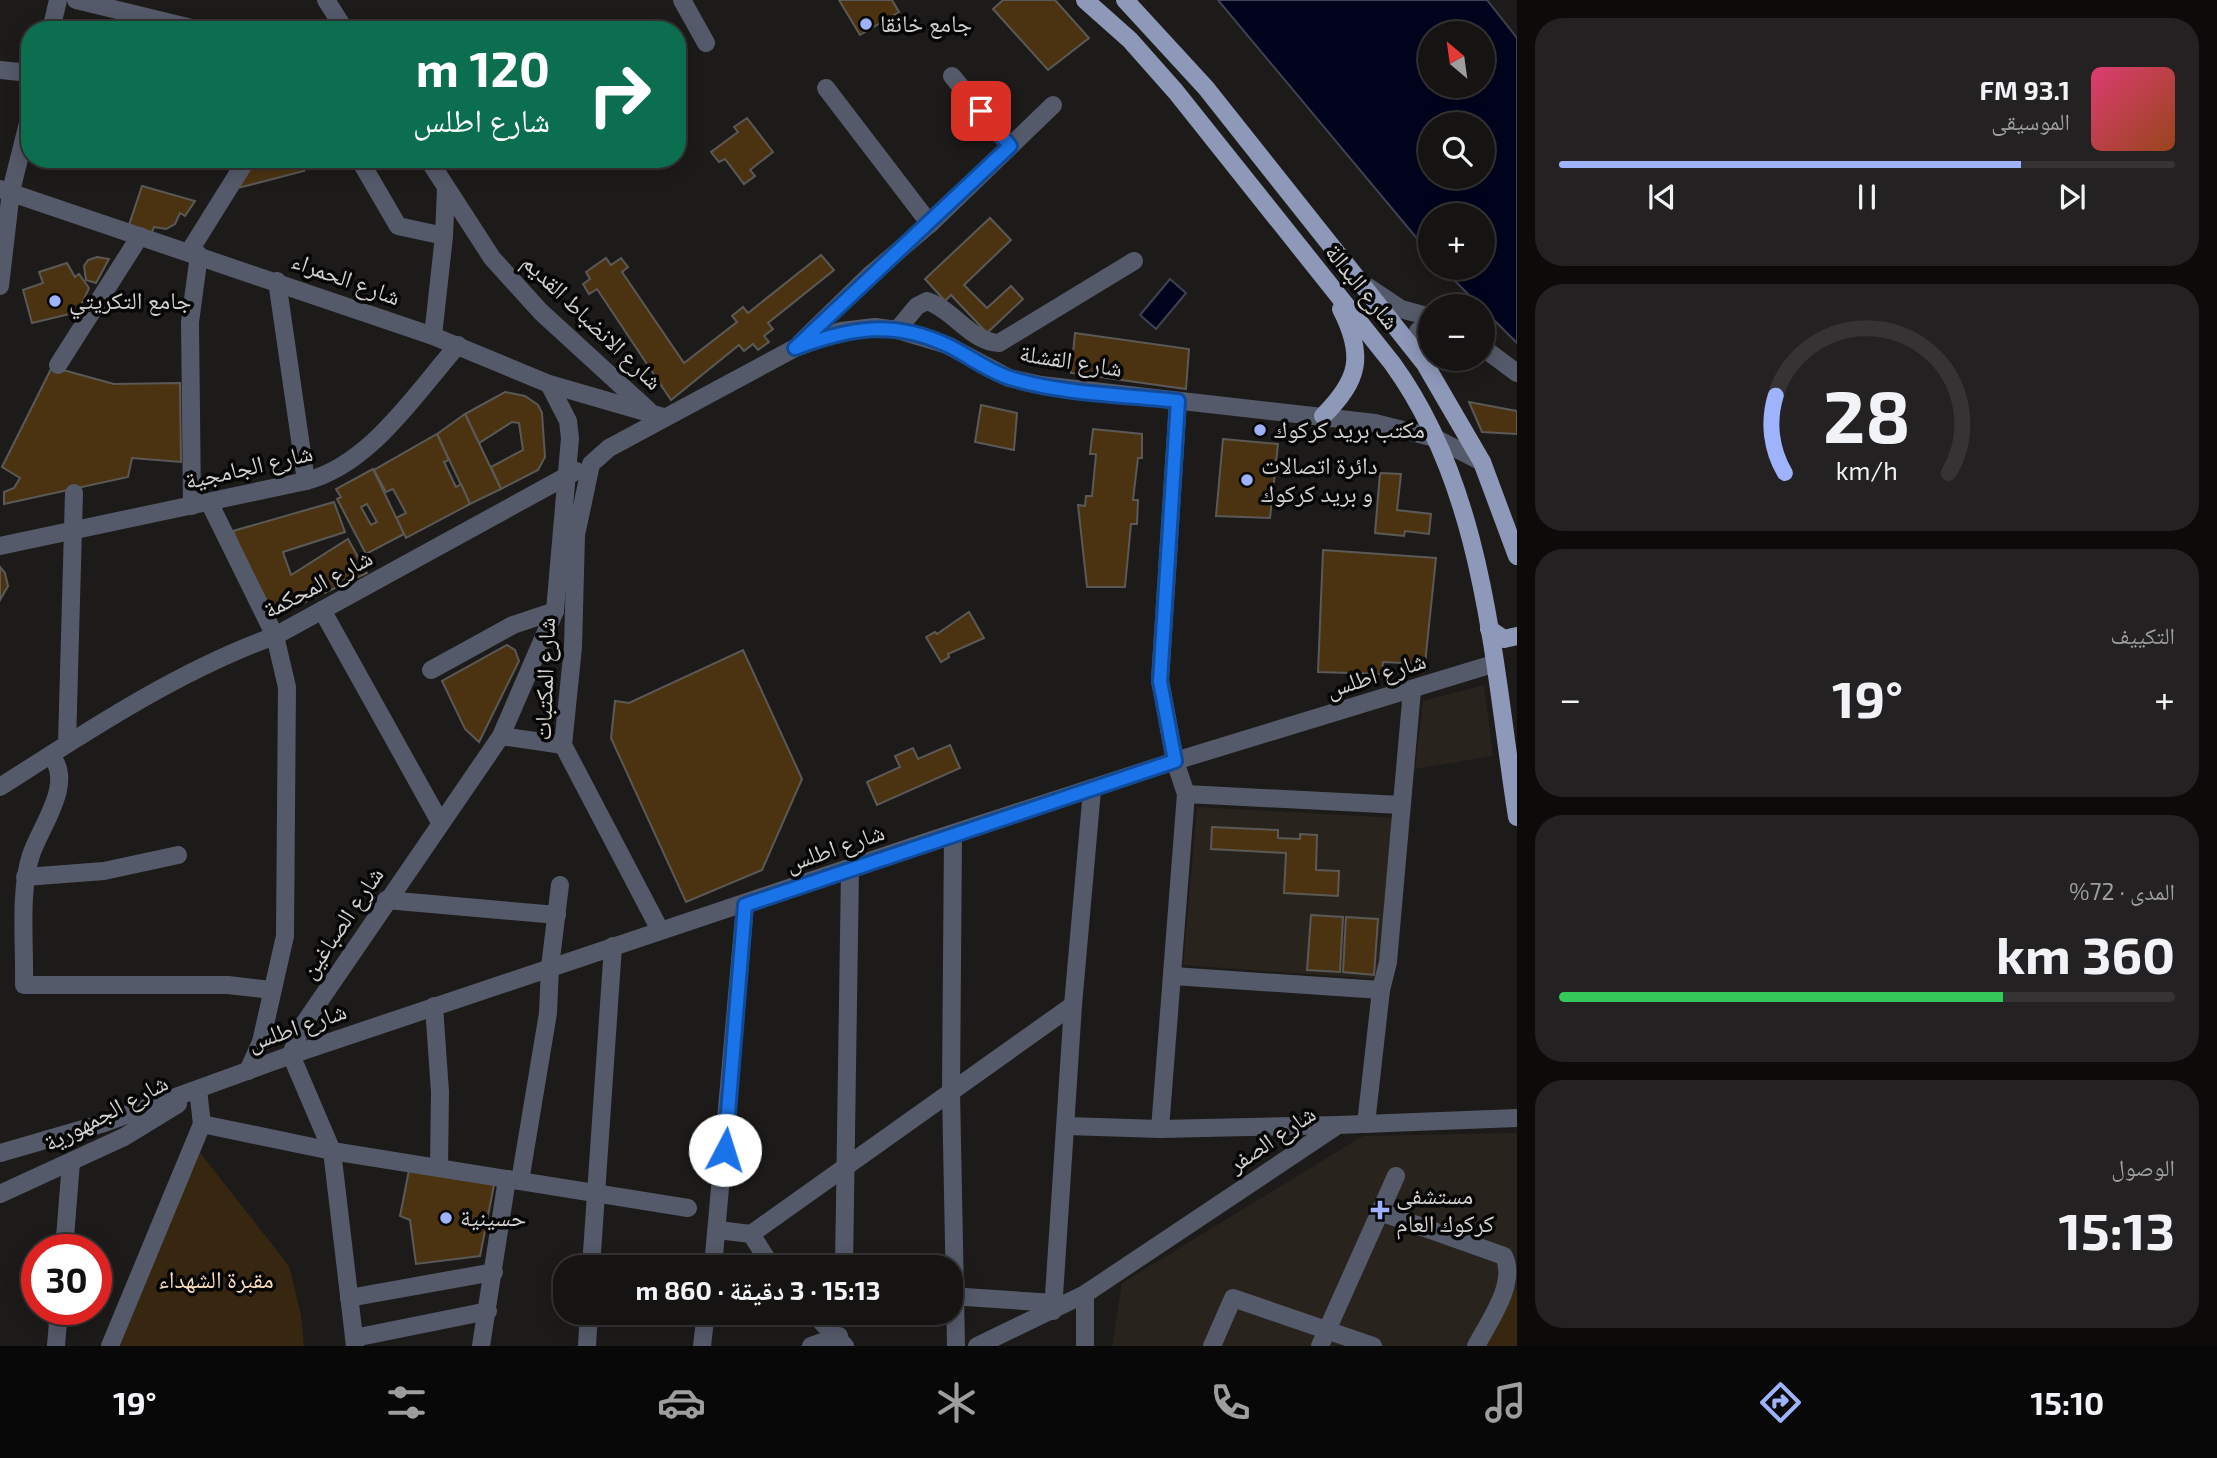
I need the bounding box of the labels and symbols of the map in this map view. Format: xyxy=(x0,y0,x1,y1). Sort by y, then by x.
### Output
place label: جامع خانقا xyxy=(880,8,972,39)
marker: جامع خانقا xyxy=(858,16,874,32)
north arrow xyxy=(1418,21,1494,98)
pin xyxy=(951,81,1011,141)
street label: شارع البدالة xyxy=(1318,237,1406,336)
street label: شارع الحمراء xyxy=(288,245,405,313)
street label: شارع الانضباط القديم xyxy=(515,247,669,397)
place label: جامع التكريتي xyxy=(69,285,192,320)
marker: جامع التكريتي xyxy=(47,293,63,309)
street label: شارع القشلة xyxy=(1017,337,1125,384)
place label: مكتب بريد كركوك xyxy=(1274,414,1425,444)
marker: مكتب بريد كركوك xyxy=(1252,422,1268,438)
street label: شارع الجامجية xyxy=(182,437,316,496)
place label: دائرة اتصالات و بريد كركوك xyxy=(1261,450,1378,508)
marker: دائرة اتصالات و بريد كركوك xyxy=(1239,472,1255,488)
street label: شارع المحكمة xyxy=(258,542,378,625)
street label: شارع المكتبات xyxy=(527,617,562,741)
street label: شارع اطلس xyxy=(1322,645,1430,704)
street label: شارع اطلس xyxy=(781,816,888,879)
street label: شارع الصباغين xyxy=(293,861,390,985)
street label: شارع اطلس xyxy=(243,995,350,1058)
street label: شارع الجمهورية xyxy=(38,1067,173,1158)
street label: شارع الصفر xyxy=(1221,1098,1322,1180)
position arrow xyxy=(688,1113,762,1187)
place label: مستشفى كركوك العام xyxy=(1396,1180,1494,1240)
marker: مستشفى كركوك العام xyxy=(1370,1200,1390,1220)
place label: حسينية xyxy=(460,1202,526,1231)
marker: حسينية xyxy=(438,1210,454,1226)
speed limit sign: 30 xyxy=(21,1234,112,1325)
park label: مقبرة الشهداء xyxy=(158,1264,274,1294)

